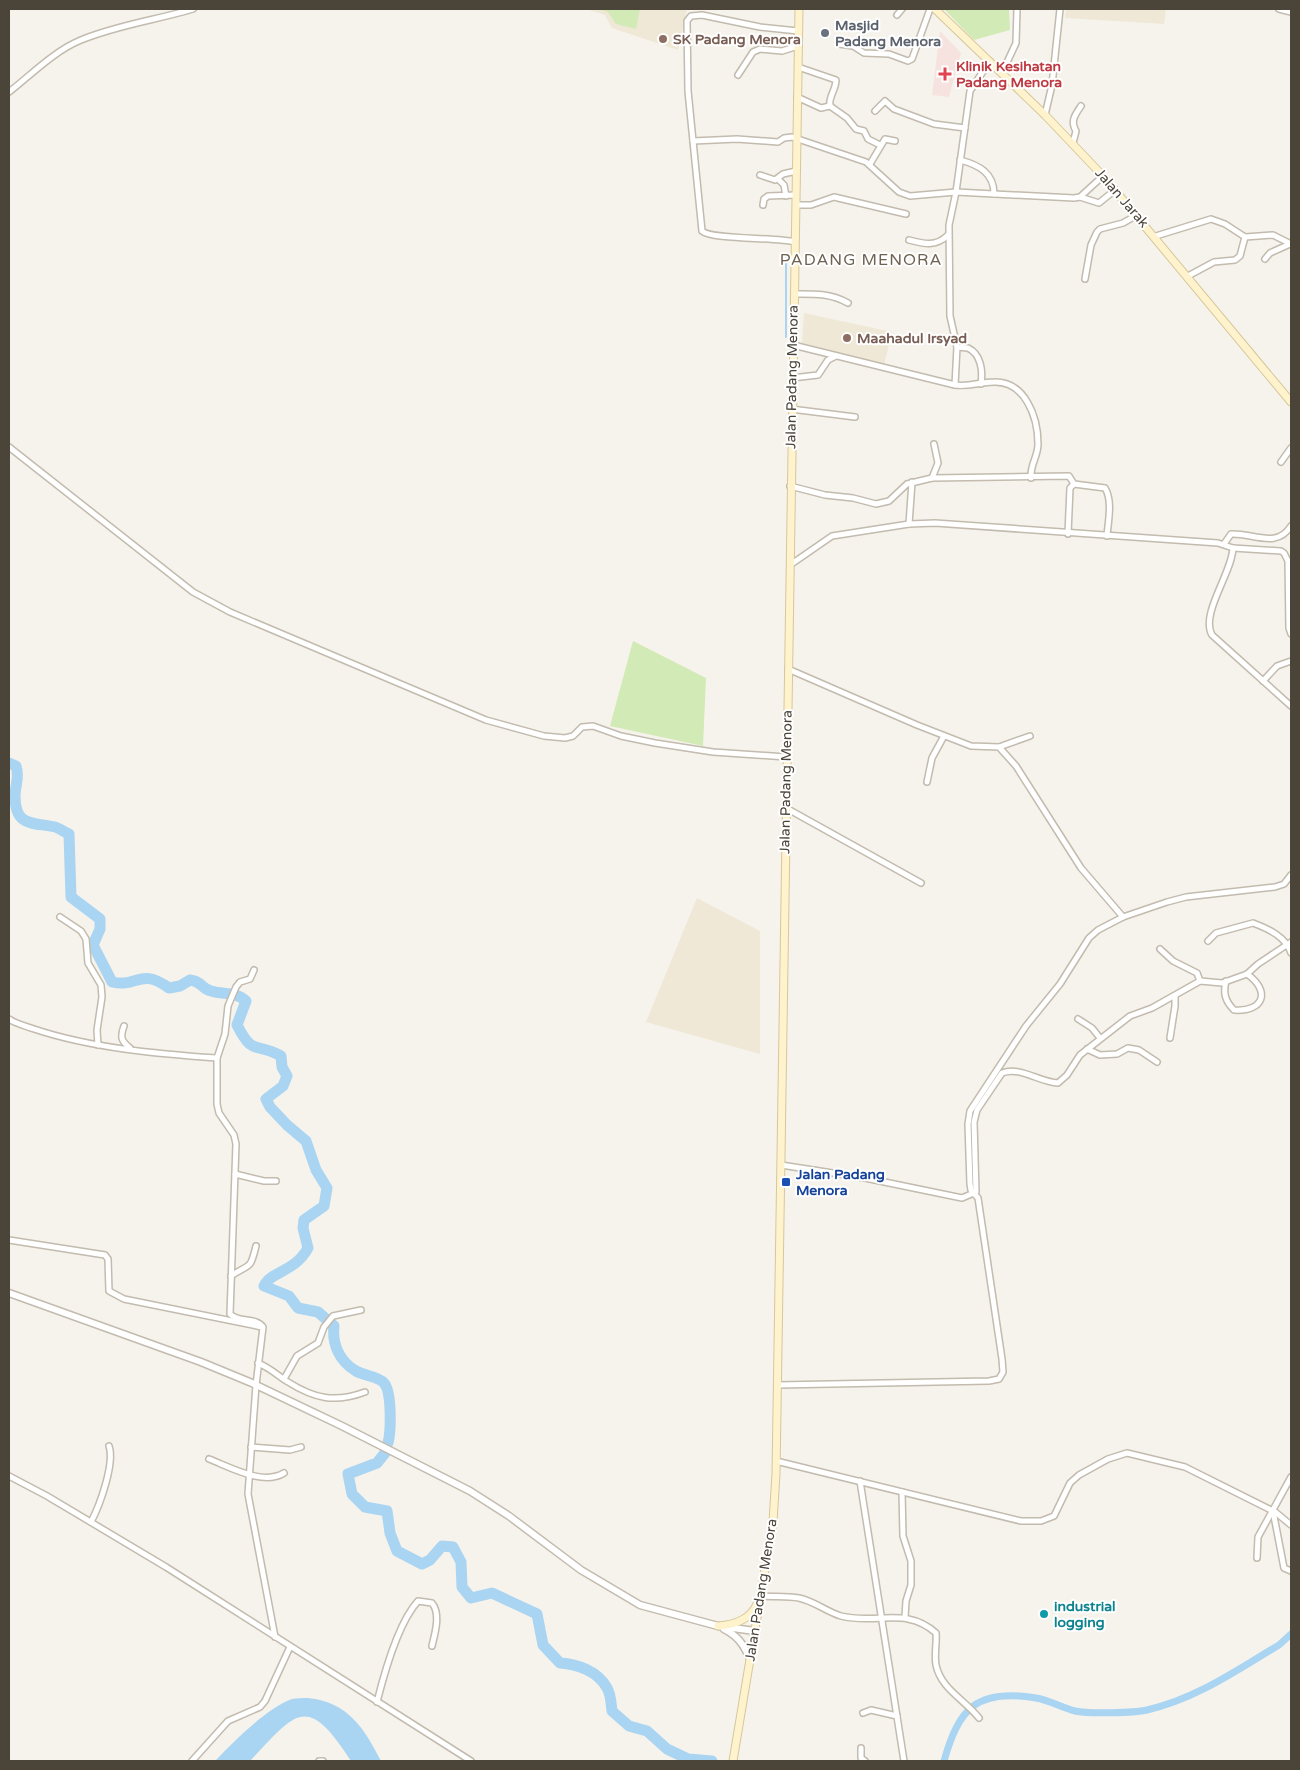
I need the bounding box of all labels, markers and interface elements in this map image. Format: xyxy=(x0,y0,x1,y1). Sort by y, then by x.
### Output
place label: Masjid Padang Menora xyxy=(835,17,941,50)
marker: Masjid Padang Menora xyxy=(819,27,831,39)
place label: SK Padang Menora xyxy=(673,31,801,48)
marker: SK Padang Menora xyxy=(657,33,669,45)
place label: Klinik Kesihatan Padang Menora xyxy=(956,58,1062,91)
marker: Klinik Kesihatan Padang Menora xyxy=(938,67,952,81)
street label: Jalan Jarak xyxy=(1092,165,1153,231)
district label: PADANG MENORA xyxy=(780,250,942,270)
street label: Jalan Padang Menora xyxy=(782,305,802,449)
place label: Maahadul Irsyad xyxy=(857,330,967,347)
marker: Maahadul Irsyad xyxy=(841,332,853,344)
street label: Jalan Padang Menora xyxy=(776,710,796,854)
place label: Jalan Padang Menora xyxy=(795,1166,885,1199)
marker: Jalan Padang Menora xyxy=(780,1176,792,1188)
street label: Jalan Padang Menora xyxy=(741,1518,781,1662)
place label: industrial logging xyxy=(1054,1598,1116,1631)
marker: industrial logging xyxy=(1038,1608,1050,1620)

